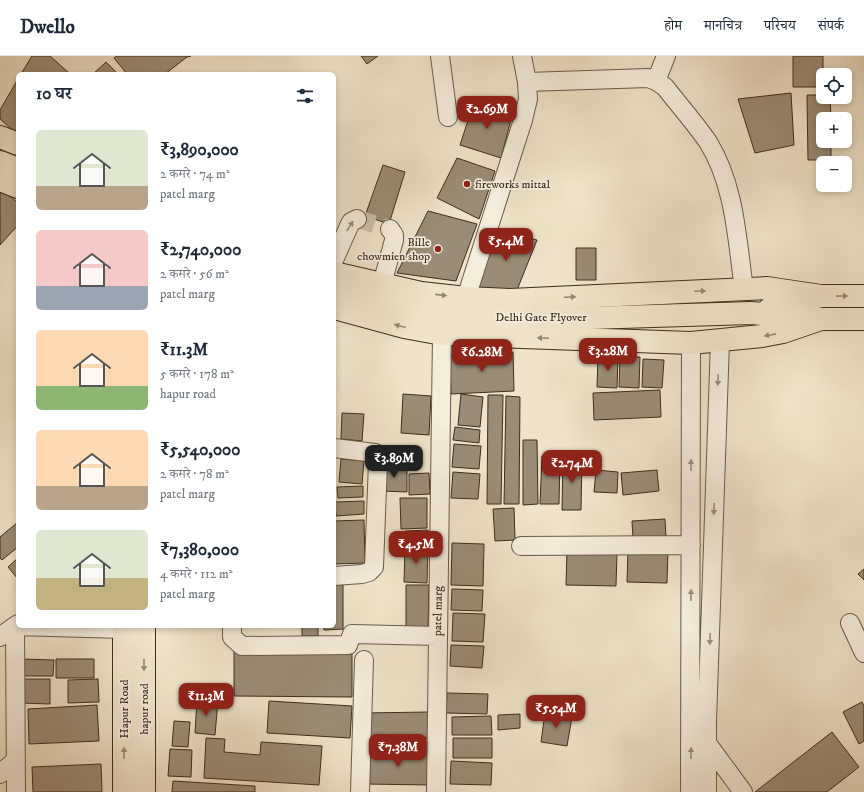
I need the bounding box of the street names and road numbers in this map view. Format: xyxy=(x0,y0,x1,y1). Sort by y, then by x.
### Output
street label: Delhi Gate Flyover xyxy=(495,310,587,325)
street label: patel marg xyxy=(430,585,446,637)
street label: Hapur Road xyxy=(117,680,132,738)
street label: hapur road xyxy=(137,683,152,735)

